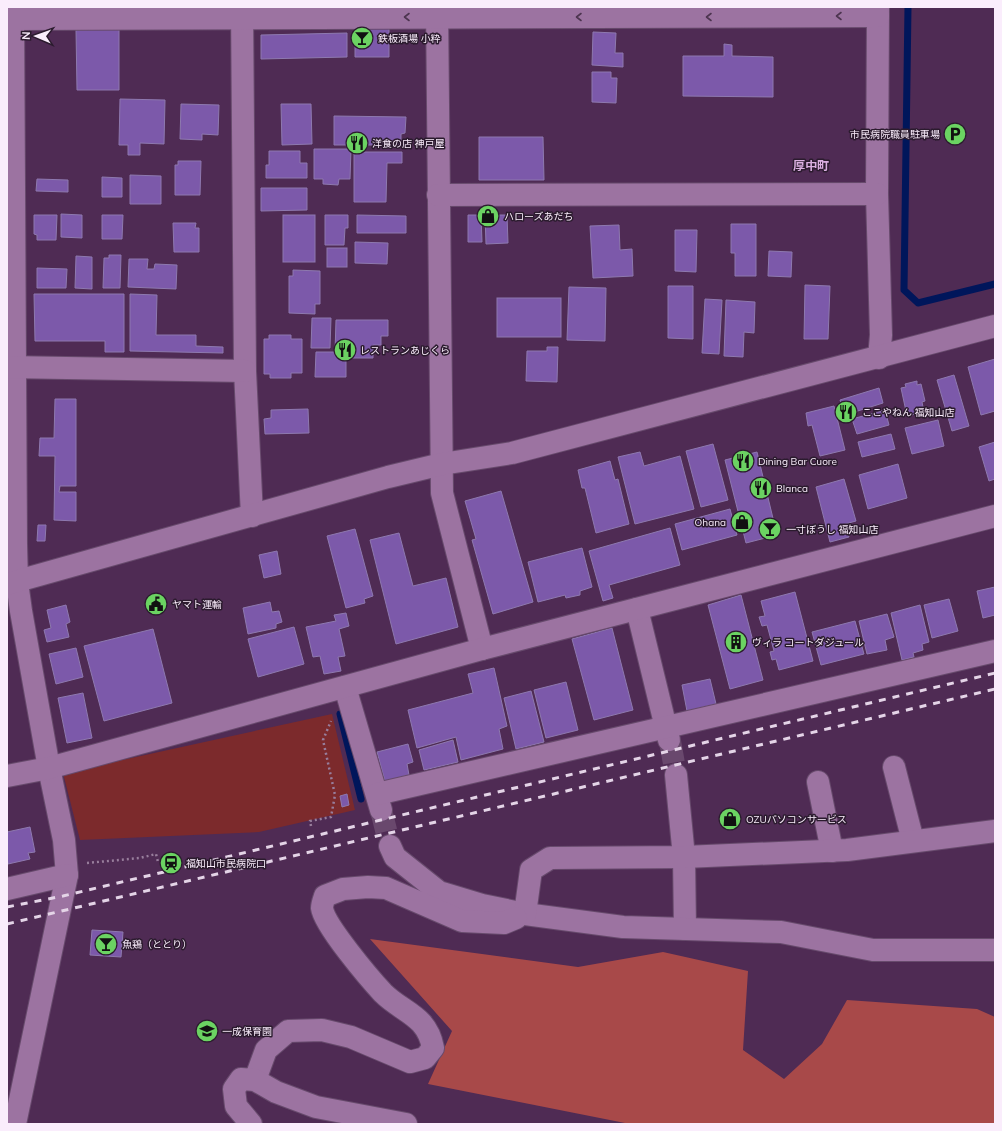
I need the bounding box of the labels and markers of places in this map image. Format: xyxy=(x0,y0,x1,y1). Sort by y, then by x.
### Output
bar icon: 鉄板酒場 小粋 xyxy=(349,25,375,51)
place label: 鉄板酒場 小粋 xyxy=(378,32,441,45)
parking icon: 市民病院職員駐車場 xyxy=(942,121,968,147)
place label: 市民病院職員駐車場 xyxy=(850,128,940,141)
restaurant icon: 洋食の店 神戸屋 xyxy=(344,130,370,156)
place label: 洋食の店 神戸屋 xyxy=(372,137,445,150)
shop icon: ハローズあだち xyxy=(475,203,501,229)
place label: ハローズあだち xyxy=(504,210,574,223)
restaurant icon: レストランあじくら xyxy=(332,337,358,363)
place label: レストランあじくら xyxy=(360,344,450,357)
restaurant icon: ここやねん 福知山店 xyxy=(833,399,859,425)
place label: ここやねん 福知山店 xyxy=(862,406,955,419)
restaurant icon: Dining Bar Cuore xyxy=(730,448,756,474)
place label: Dining Bar Cuore xyxy=(758,455,837,468)
restaurant icon: Blanca xyxy=(748,475,774,501)
place label: Blanca xyxy=(776,482,808,495)
shop icon: Ohana xyxy=(729,509,755,535)
place label: Ohana xyxy=(695,516,726,529)
bar icon: 一寸ぼうし 福知山店 xyxy=(757,516,783,542)
place label: 一寸ぼうし 福知山店 xyxy=(786,523,879,536)
public building icon: ヤマト運輸 xyxy=(143,591,169,617)
place label: ヤマト運輸 xyxy=(172,598,222,611)
building icon: ヴィラ コートダジュール xyxy=(723,629,749,655)
place label: ヴィラ コートダジュール xyxy=(752,636,864,649)
shop icon: OZUパソコンサービス xyxy=(717,806,743,832)
place label: OZUパソコンサービス xyxy=(746,813,847,826)
station icon: 福知山市民病院口 xyxy=(158,850,184,876)
place label: 福知山市民病院口 xyxy=(186,857,266,870)
bar icon: 魚鶏（ととり） xyxy=(93,931,119,957)
place label: 魚鶏（ととり） xyxy=(122,938,192,951)
school or university icon: 一成保育園 xyxy=(194,1018,220,1044)
place label: 一成保育園 xyxy=(222,1025,272,1038)

